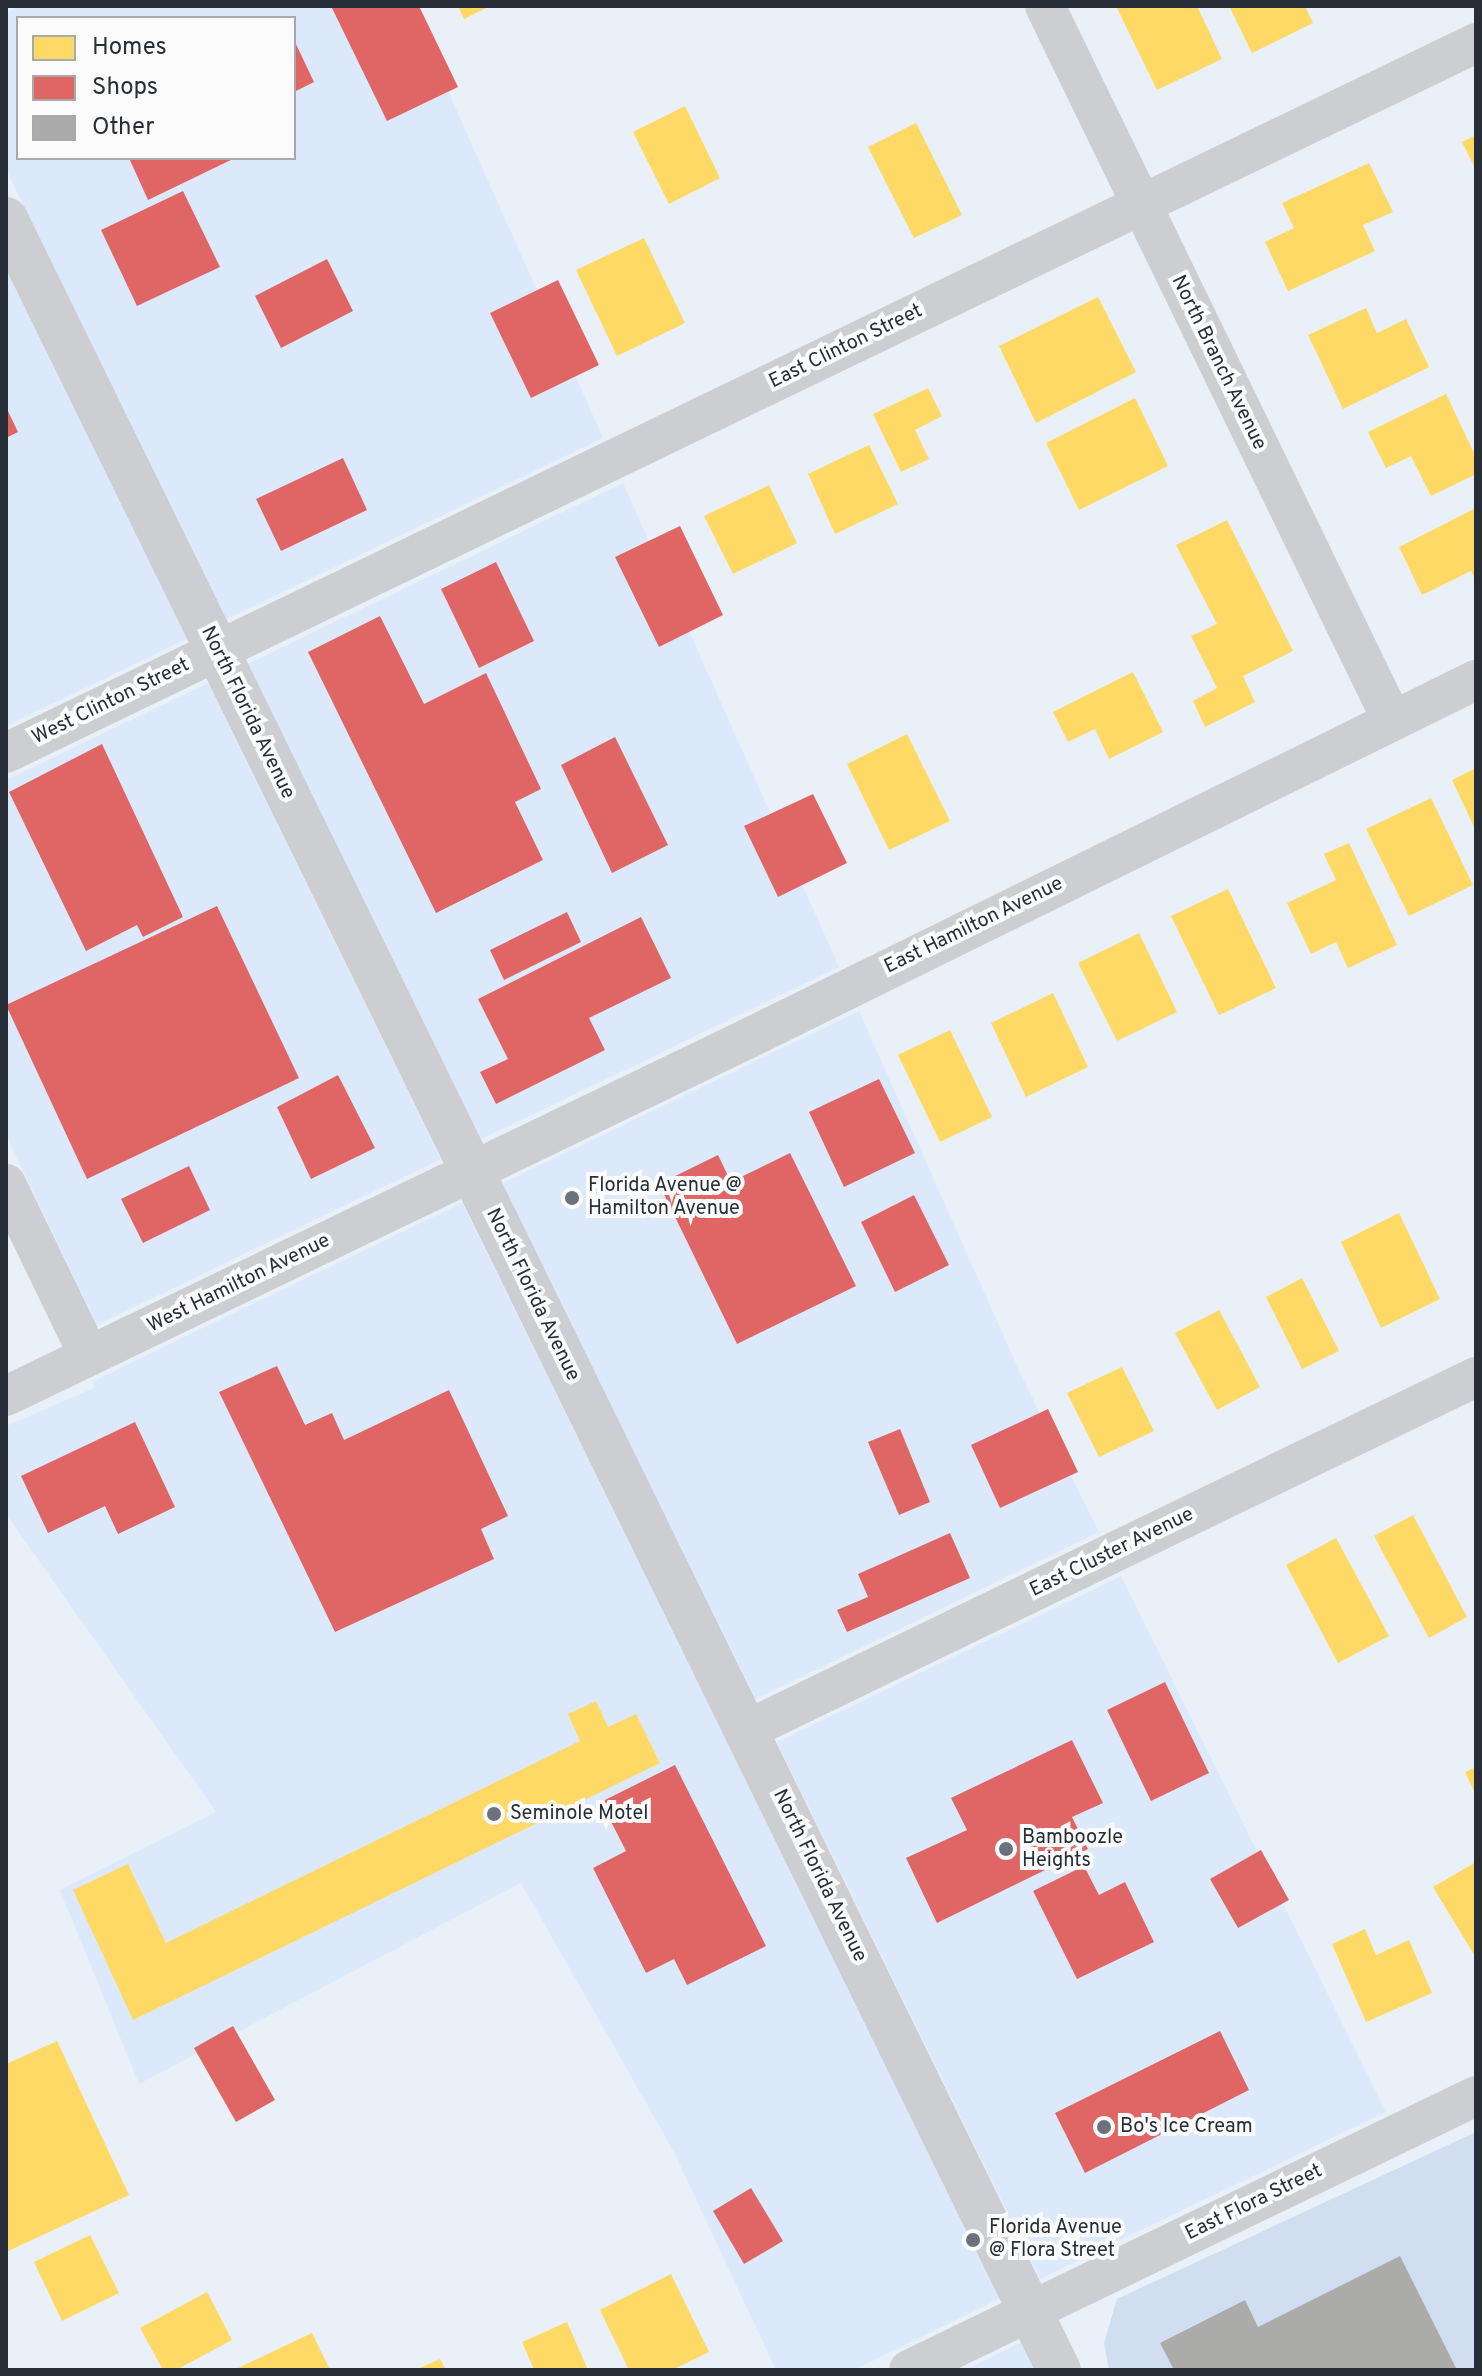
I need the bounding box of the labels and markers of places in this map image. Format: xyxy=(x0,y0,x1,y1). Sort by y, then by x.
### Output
place label: Florida Avenue @ Hamilton Avenue xyxy=(588,1174,742,1221)
marker: Florida Avenue @ Hamilton Avenue xyxy=(563,1189,581,1207)
place label: Seminole Motel xyxy=(510,1802,648,1826)
marker: Seminole Motel xyxy=(485,1805,503,1823)
place label: Bamboozle Heights xyxy=(1022,1826,1123,1873)
marker: Bamboozle Heights xyxy=(997,1840,1015,1858)
place label: Bo's Ice Cream xyxy=(1120,2115,1253,2139)
marker: Bo's Ice Cream xyxy=(1095,2118,1113,2136)
place label: Florida Avenue @ Flora Street xyxy=(989,2216,1123,2263)
marker: Florida Avenue @ Flora Street xyxy=(964,2231,982,2249)

